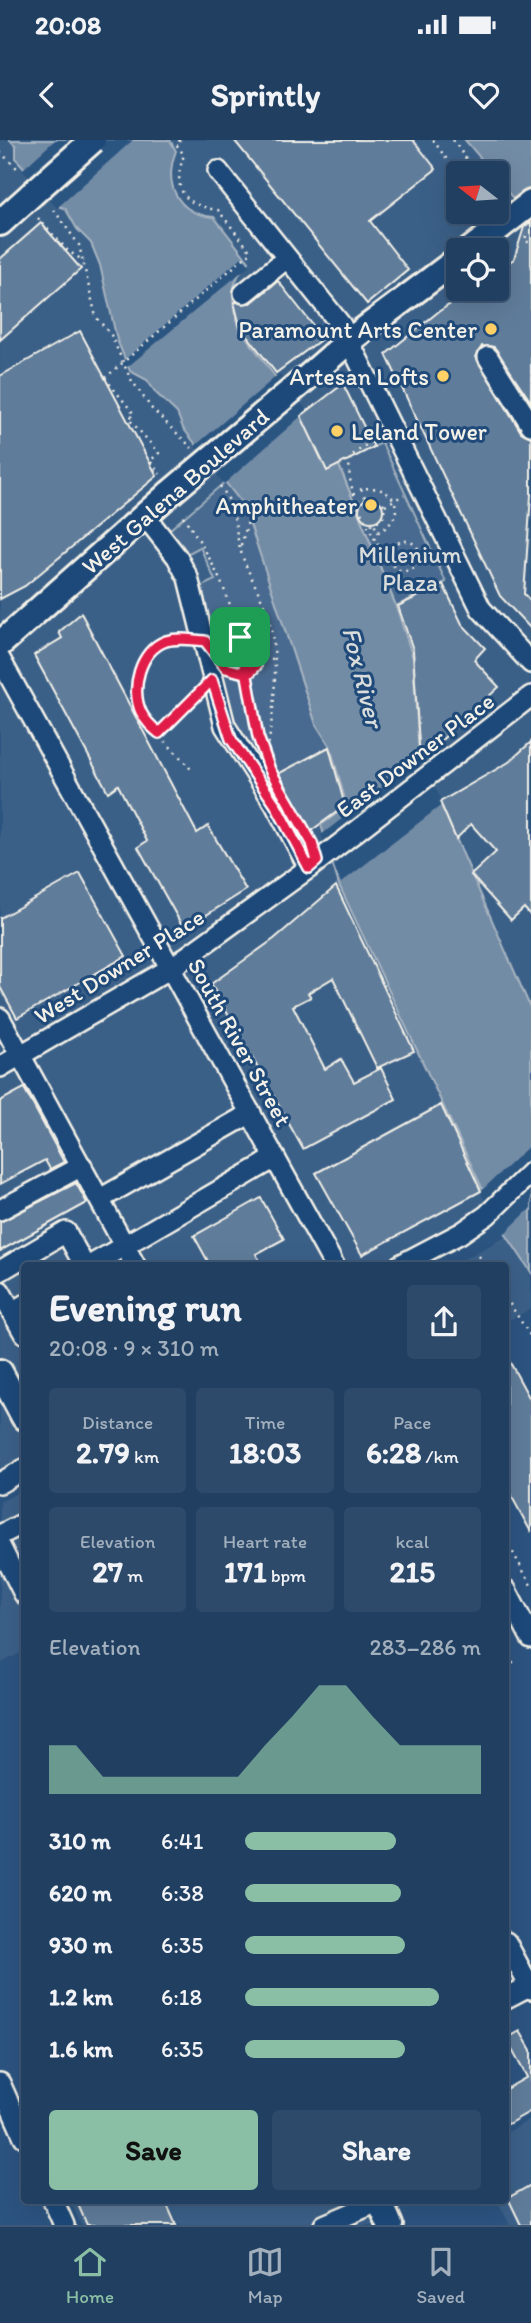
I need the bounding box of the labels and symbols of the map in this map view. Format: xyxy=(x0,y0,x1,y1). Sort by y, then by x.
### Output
north arrow xyxy=(446,161,509,224)
place label: Paramount Arts Center xyxy=(238,315,477,344)
marker: Paramount Arts Center xyxy=(483,321,499,337)
place label: Artesan Lofts xyxy=(289,362,429,391)
marker: Artesan Lofts xyxy=(435,368,451,384)
street label: West Galena Boulevard xyxy=(75,402,275,580)
place label: Leland Tower xyxy=(351,417,487,446)
marker: Leland Tower xyxy=(329,423,345,439)
place label: Amphitheater xyxy=(216,491,357,520)
marker: Amphitheater xyxy=(363,497,379,513)
park label: Millenium Plaza xyxy=(358,540,462,597)
pin xyxy=(210,607,270,667)
water label: Fox River xyxy=(335,624,392,733)
street label: East Downer Place xyxy=(330,686,500,824)
street label: West Downer Place xyxy=(29,902,209,1030)
street label: South River Street xyxy=(182,953,298,1131)

